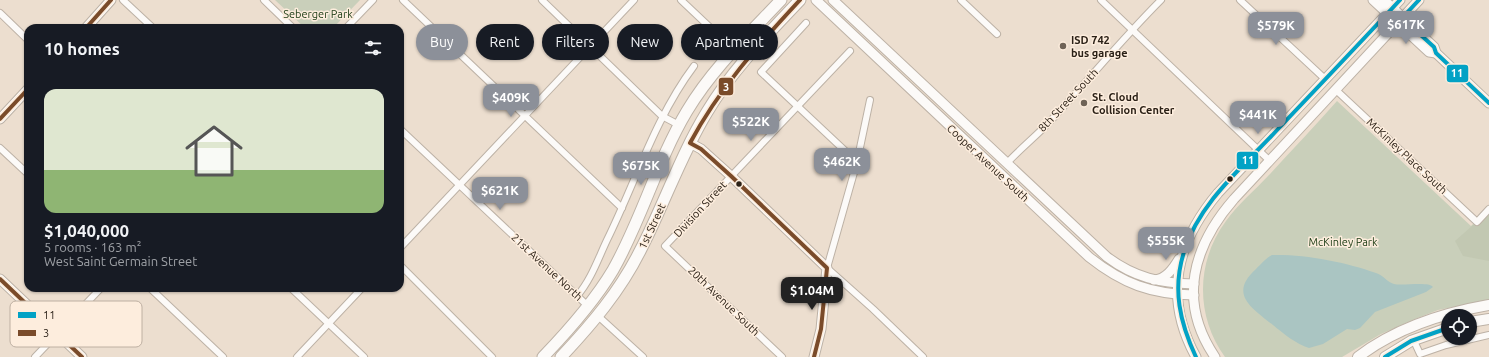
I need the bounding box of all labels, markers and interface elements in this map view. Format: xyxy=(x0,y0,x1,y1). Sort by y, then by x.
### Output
park label: Seberger Park xyxy=(283,8,353,20)
pin: $617K xyxy=(1378,11,1434,45)
pin: $579K xyxy=(1248,12,1304,46)
text: $617K xyxy=(1387,17,1425,31)
text: $579K xyxy=(1257,18,1295,32)
chip: Buy xyxy=(416,24,468,60)
chip: Rent xyxy=(476,24,534,60)
chip: Filters xyxy=(542,24,609,60)
chip: New xyxy=(617,24,673,60)
chip: Apartment xyxy=(681,24,778,60)
place label: ISD 742 bus garage xyxy=(1071,34,1128,59)
icon: filters xyxy=(362,37,384,59)
text: 10 homes xyxy=(44,39,120,58)
marker: ISD 742 bus garage xyxy=(1058,41,1068,51)
line badge: 11 xyxy=(1446,64,1469,83)
street label: 8th Street South xyxy=(1036,66,1100,134)
text: 11 xyxy=(1451,67,1463,79)
line badge: 3 xyxy=(718,77,734,96)
text: 3 xyxy=(723,81,729,93)
pin: $409K xyxy=(483,84,539,118)
text: $409K xyxy=(492,90,530,104)
place label: St. Cloud Collision Center xyxy=(1092,91,1175,116)
marker: St. Cloud Collision Center xyxy=(1079,98,1089,108)
pin: $441K xyxy=(1230,101,1286,135)
text: $441K xyxy=(1239,107,1277,121)
pin: $522K xyxy=(723,108,779,142)
text: $522K xyxy=(732,114,770,128)
icon: home xyxy=(178,115,250,187)
street label: McKinley Place South xyxy=(1364,116,1450,196)
street label: Cooper Avenue South xyxy=(945,122,1031,204)
pin: $462K xyxy=(814,148,870,182)
line badge: 11 xyxy=(1236,151,1259,170)
pin: $675K xyxy=(613,152,669,186)
text: $462K xyxy=(823,154,861,168)
text: 11 xyxy=(1242,154,1254,166)
text: $675K xyxy=(622,158,660,172)
unlabelled marker xyxy=(1225,174,1235,184)
pin: $621K xyxy=(472,177,528,211)
street label: Division Street xyxy=(671,178,729,239)
unlabelled marker xyxy=(734,179,744,189)
text: $621K xyxy=(481,183,519,197)
street label: 1st Street xyxy=(636,201,668,251)
text: $1,040,000 xyxy=(44,221,129,240)
pin: $555K xyxy=(1138,227,1194,261)
street label: 21st Avenue North xyxy=(509,231,585,303)
text: $555K xyxy=(1147,233,1185,247)
park label: McKinley Park xyxy=(1308,236,1378,248)
text: 5 rooms · 163 m² xyxy=(44,240,141,254)
text: West Saint Germain Street xyxy=(44,254,197,268)
street label: 20th Avenue South xyxy=(686,264,762,338)
pin: $1.04M xyxy=(779,277,845,311)
text: $1.04M xyxy=(790,283,834,297)
legend xyxy=(10,301,142,347)
text: 11 xyxy=(43,309,55,321)
map controls xyxy=(1441,309,1477,345)
button: locate xyxy=(1441,309,1477,345)
text: 3 xyxy=(43,327,49,339)

